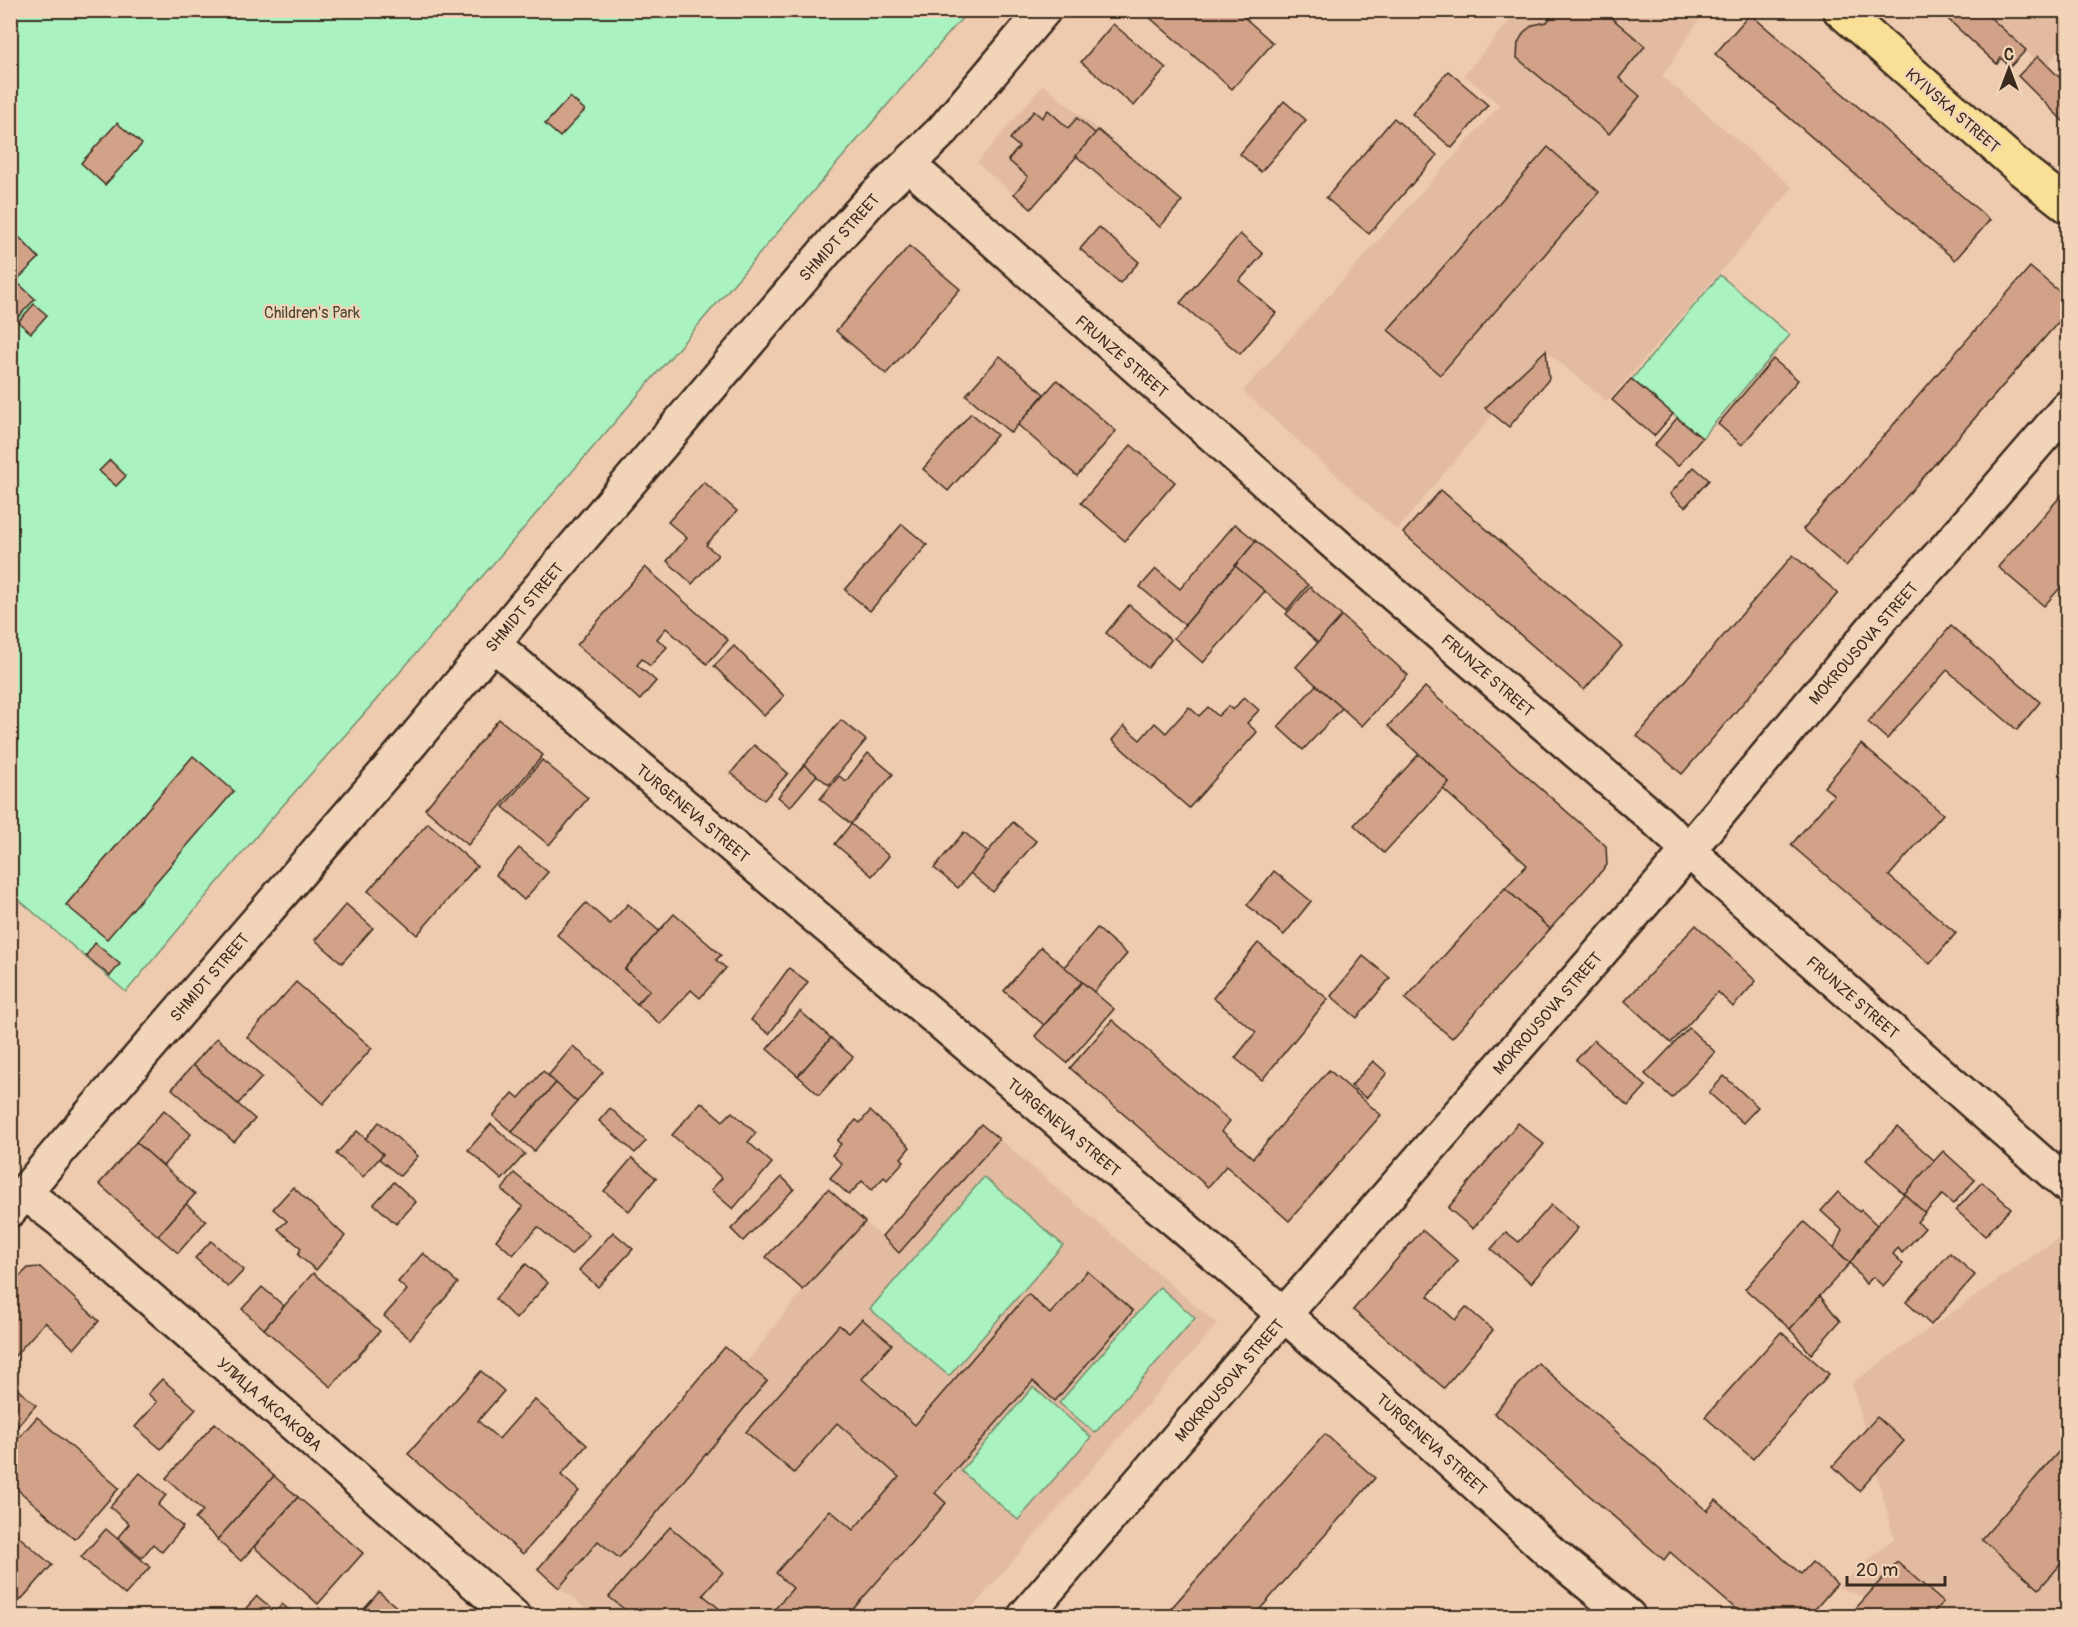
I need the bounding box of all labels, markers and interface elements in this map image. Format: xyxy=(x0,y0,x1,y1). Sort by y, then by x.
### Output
north arrow xyxy=(1979,39,2039,99)
text: С xyxy=(2004,45,2014,65)
street label: KYIVSKA STREET xyxy=(1901,64,2004,157)
street label: SHMIDT STREET xyxy=(795,190,884,286)
park label: Children's Park xyxy=(264,303,360,323)
street label: FRUNZE STREET xyxy=(1071,311,1172,402)
street label: SHMIDT STREET xyxy=(481,559,568,657)
street label: MOKROUSOVA STREET xyxy=(1805,578,1923,709)
street label: FRUNZE STREET xyxy=(1437,630,1538,721)
street label: TURGENEVA STREET xyxy=(631,760,753,867)
street label: SHMIDT STREET xyxy=(166,929,254,1026)
street label: MOKROUSOVA STREET xyxy=(1489,948,1607,1079)
street label: FRUNZE STREET xyxy=(1802,952,1903,1043)
street label: TURGENEVA STREET xyxy=(1002,1074,1124,1181)
street label: MOKROUSOVA STREET xyxy=(1171,1315,1289,1446)
street label: УЛИЦА АКСАКОВА xyxy=(213,1354,326,1456)
street label: TURGENEVA STREET xyxy=(1372,1390,1491,1500)
scale bar xyxy=(1847,1549,1944,1587)
text: 20 m xyxy=(1856,1559,1898,1582)

